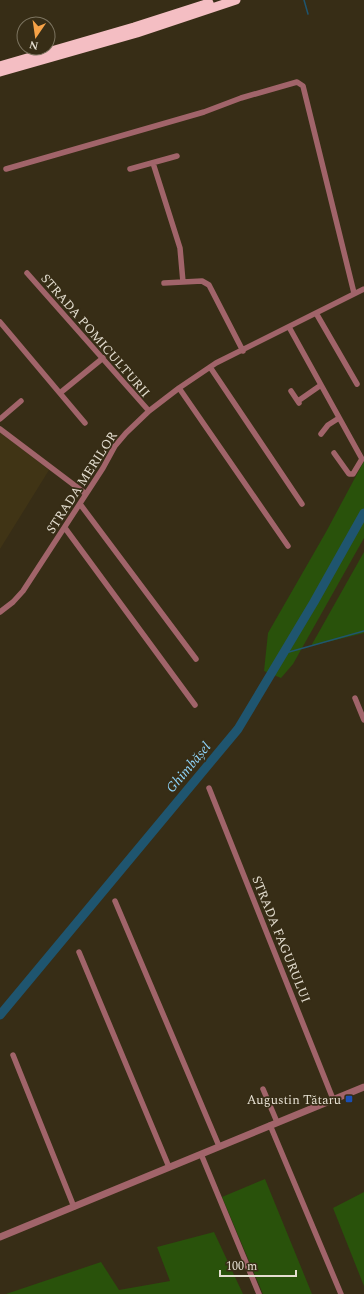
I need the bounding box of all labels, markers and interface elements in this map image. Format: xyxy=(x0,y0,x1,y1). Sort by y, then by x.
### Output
north arrow xyxy=(16,16,56,56)
text: N xyxy=(28,36,40,55)
street label: STRADA POMICULTURII xyxy=(36,269,155,402)
street label: STRADA MERILOR xyxy=(41,427,123,538)
water label: Ghimbășel xyxy=(161,737,216,797)
street label: STRADA FAGURULUI xyxy=(246,873,316,1006)
place label: Augustin Tătaru xyxy=(247,1090,341,1110)
marker: Augustin Tătaru xyxy=(344,1094,354,1104)
scale bar xyxy=(220,1252,296,1278)
text: 100 m xyxy=(226,1257,257,1276)

